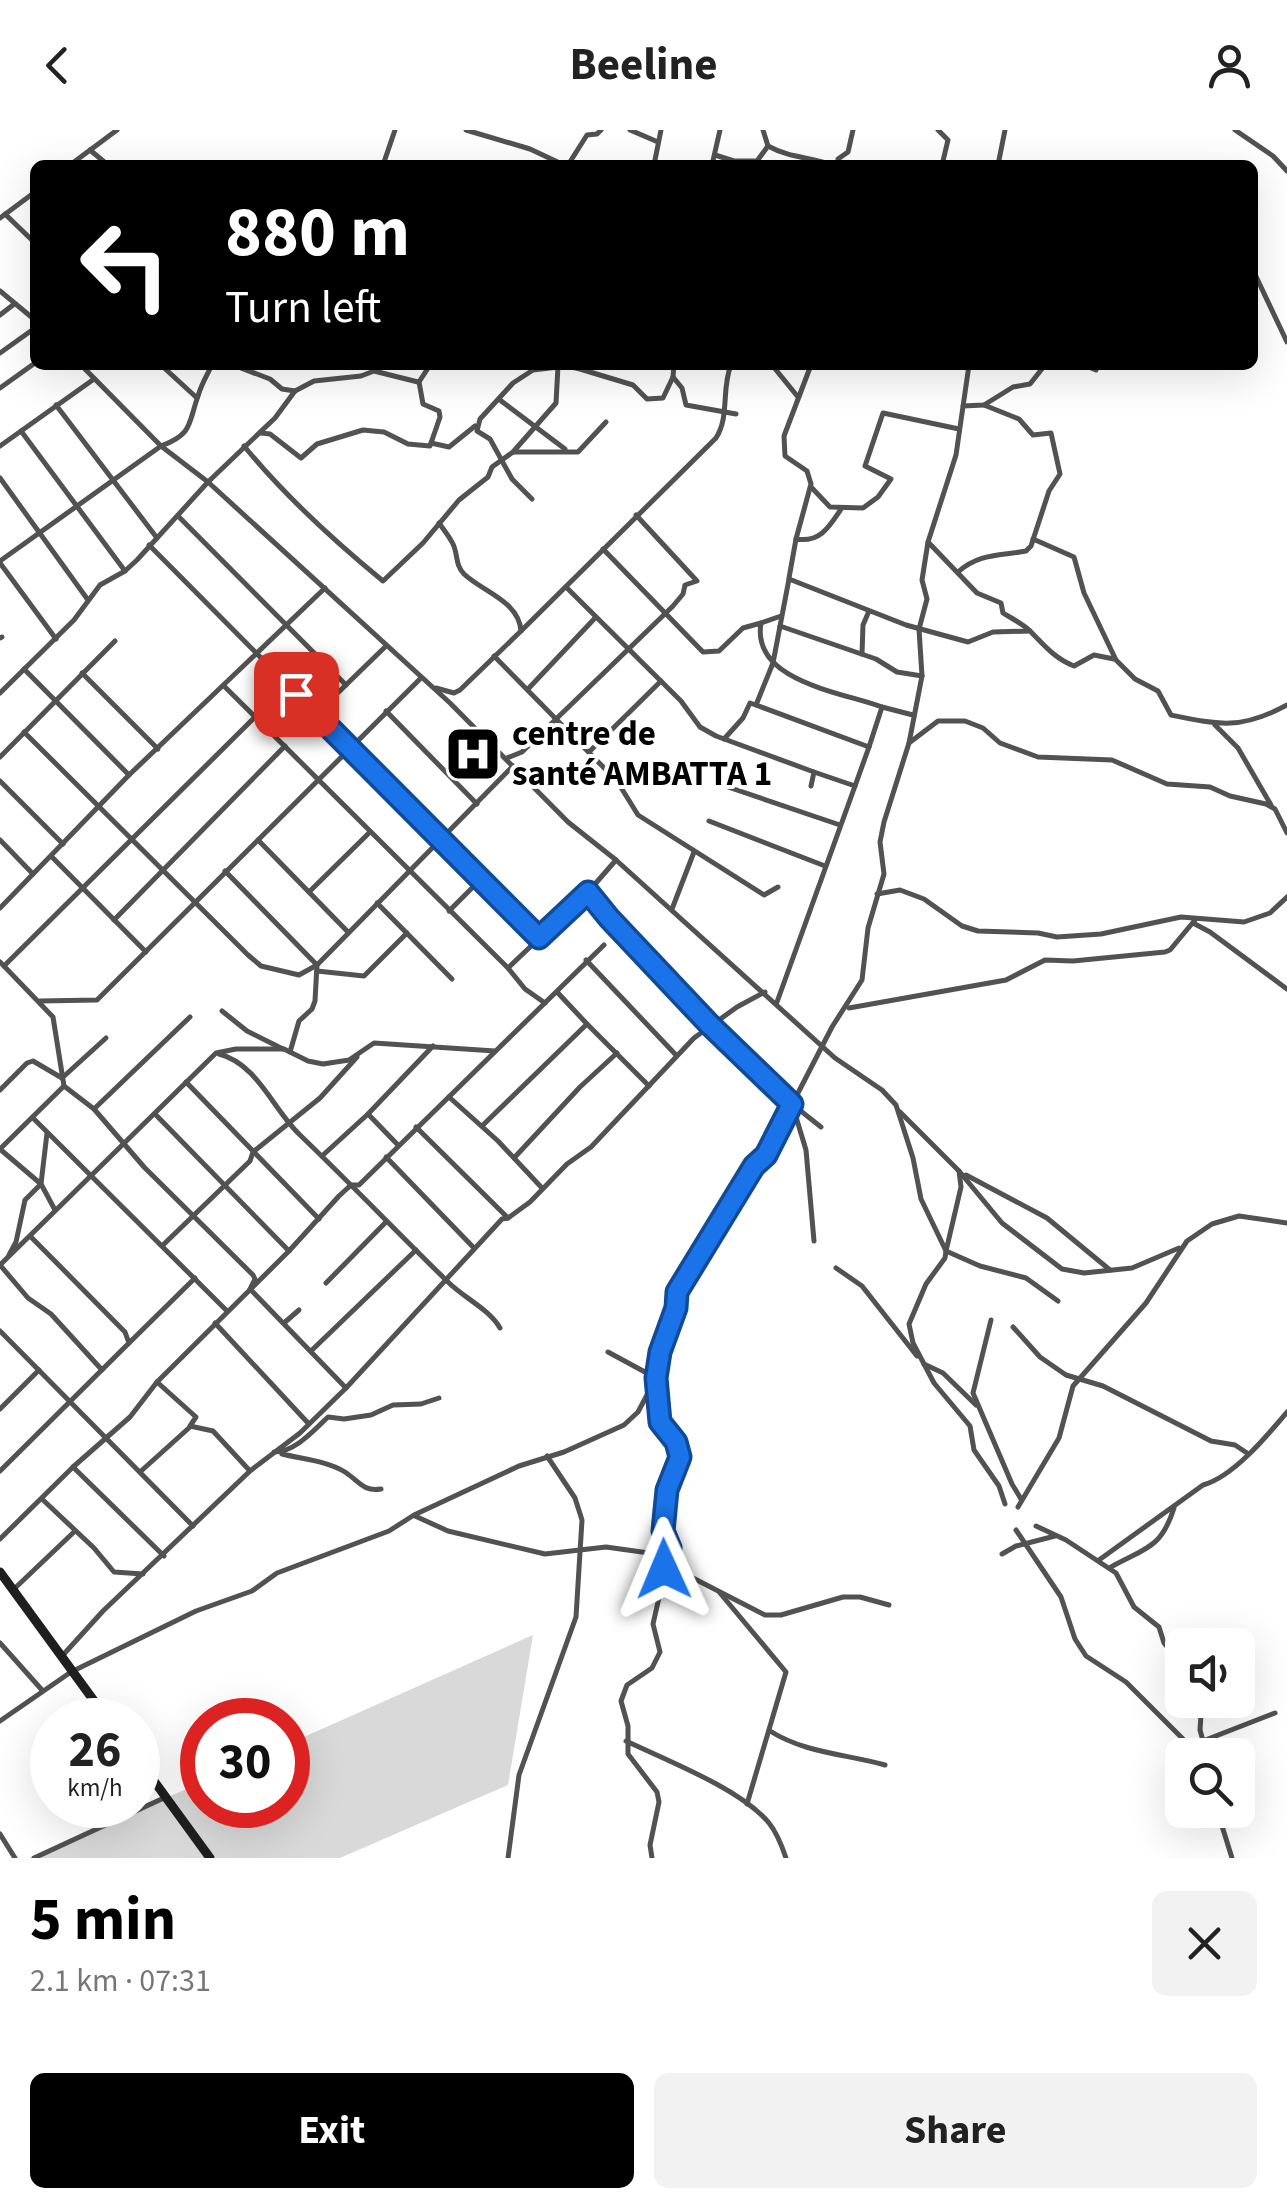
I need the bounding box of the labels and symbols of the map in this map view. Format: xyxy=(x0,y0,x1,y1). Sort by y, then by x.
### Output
pin xyxy=(254,652,339,737)
place label: centre de santé AMBATTA 1 xyxy=(512,709,772,799)
hospital icon: centre de santé AMBATTA 1 xyxy=(443,724,503,784)
position arrow xyxy=(612,1517,716,1621)
speed limit sign: 30 xyxy=(180,1698,310,1828)

